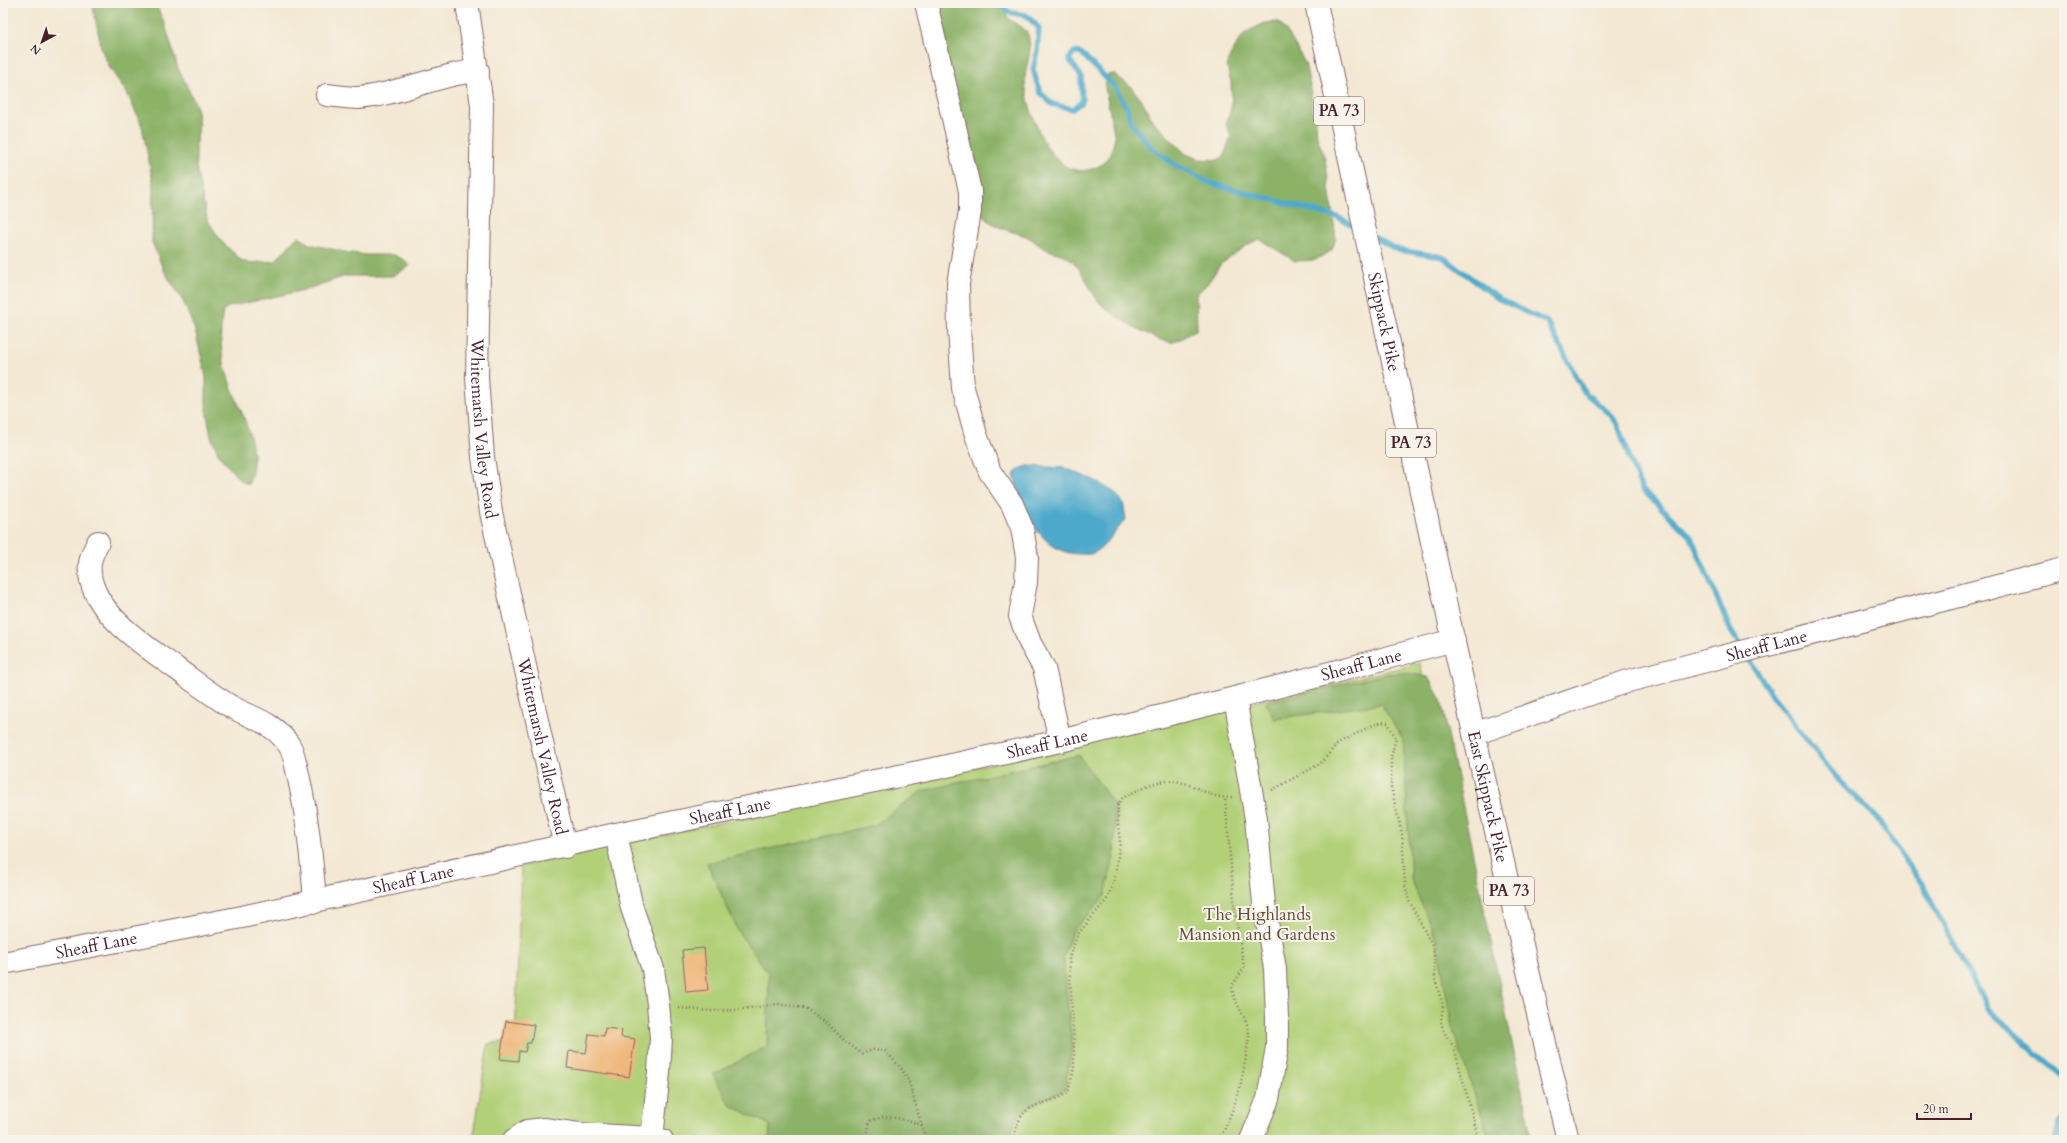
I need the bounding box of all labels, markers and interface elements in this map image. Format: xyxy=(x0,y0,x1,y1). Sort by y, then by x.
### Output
north arrow xyxy=(22,22,62,62)
text: N xyxy=(27,40,44,58)
road number: PA 73 xyxy=(1314,97,1364,125)
street label: Skippack Pike xyxy=(1363,270,1406,374)
street label: Whitemarsh Valley Road xyxy=(465,337,504,521)
road number: PA 73 xyxy=(1386,429,1436,457)
street label: Sheaff Lane xyxy=(1724,624,1810,667)
street label: Sheaff Lane xyxy=(1318,643,1404,686)
street label: Whitemarsh Valley Road xyxy=(512,655,574,837)
street label: Sheaff Lane xyxy=(1004,723,1090,764)
street label: East Skippack Pike xyxy=(1462,728,1514,865)
street label: Sheaff Lane xyxy=(687,791,773,830)
street label: Sheaff Lane xyxy=(371,859,456,899)
road number: PA 73 xyxy=(1484,877,1534,905)
park label: The Highlands Mansion and Gardens xyxy=(1179,903,1336,946)
street label: Sheaff Lane xyxy=(53,926,139,964)
scale bar xyxy=(1917,1095,1971,1121)
text: 20 m xyxy=(1923,1101,1950,1117)

